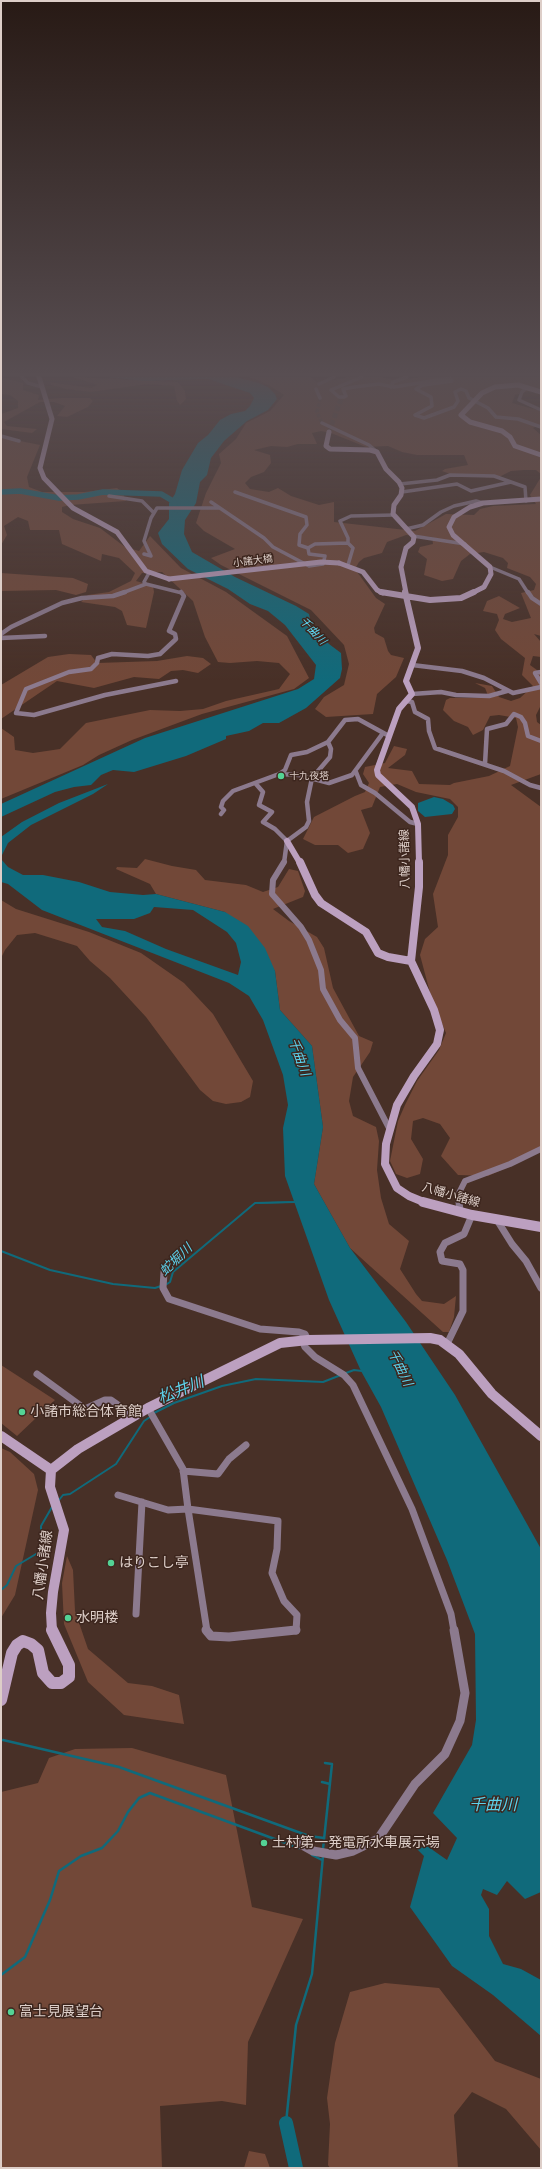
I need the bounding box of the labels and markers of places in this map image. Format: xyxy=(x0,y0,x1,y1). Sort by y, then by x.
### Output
place label: 十九夜塔 xyxy=(289,770,329,782)
marker: 十九夜塔 xyxy=(276,771,286,781)
place label: 小諸市総合体育館 xyxy=(30,1404,142,1420)
marker: 小諸市総合体育館 xyxy=(17,1407,27,1417)
place label: はりこし亭 xyxy=(119,1555,189,1571)
marker: はりこし亭 xyxy=(106,1558,116,1568)
place label: 水明楼 xyxy=(76,1610,118,1626)
marker: 水明楼 xyxy=(63,1613,73,1623)
place label: 土村第一発電所水車展示場 xyxy=(272,1835,440,1851)
marker: 土村第一発電所水車展示場 xyxy=(259,1838,269,1848)
place label: 富士見展望台 xyxy=(19,2004,103,2020)
marker: 富士見展望台 xyxy=(6,2007,16,2017)

